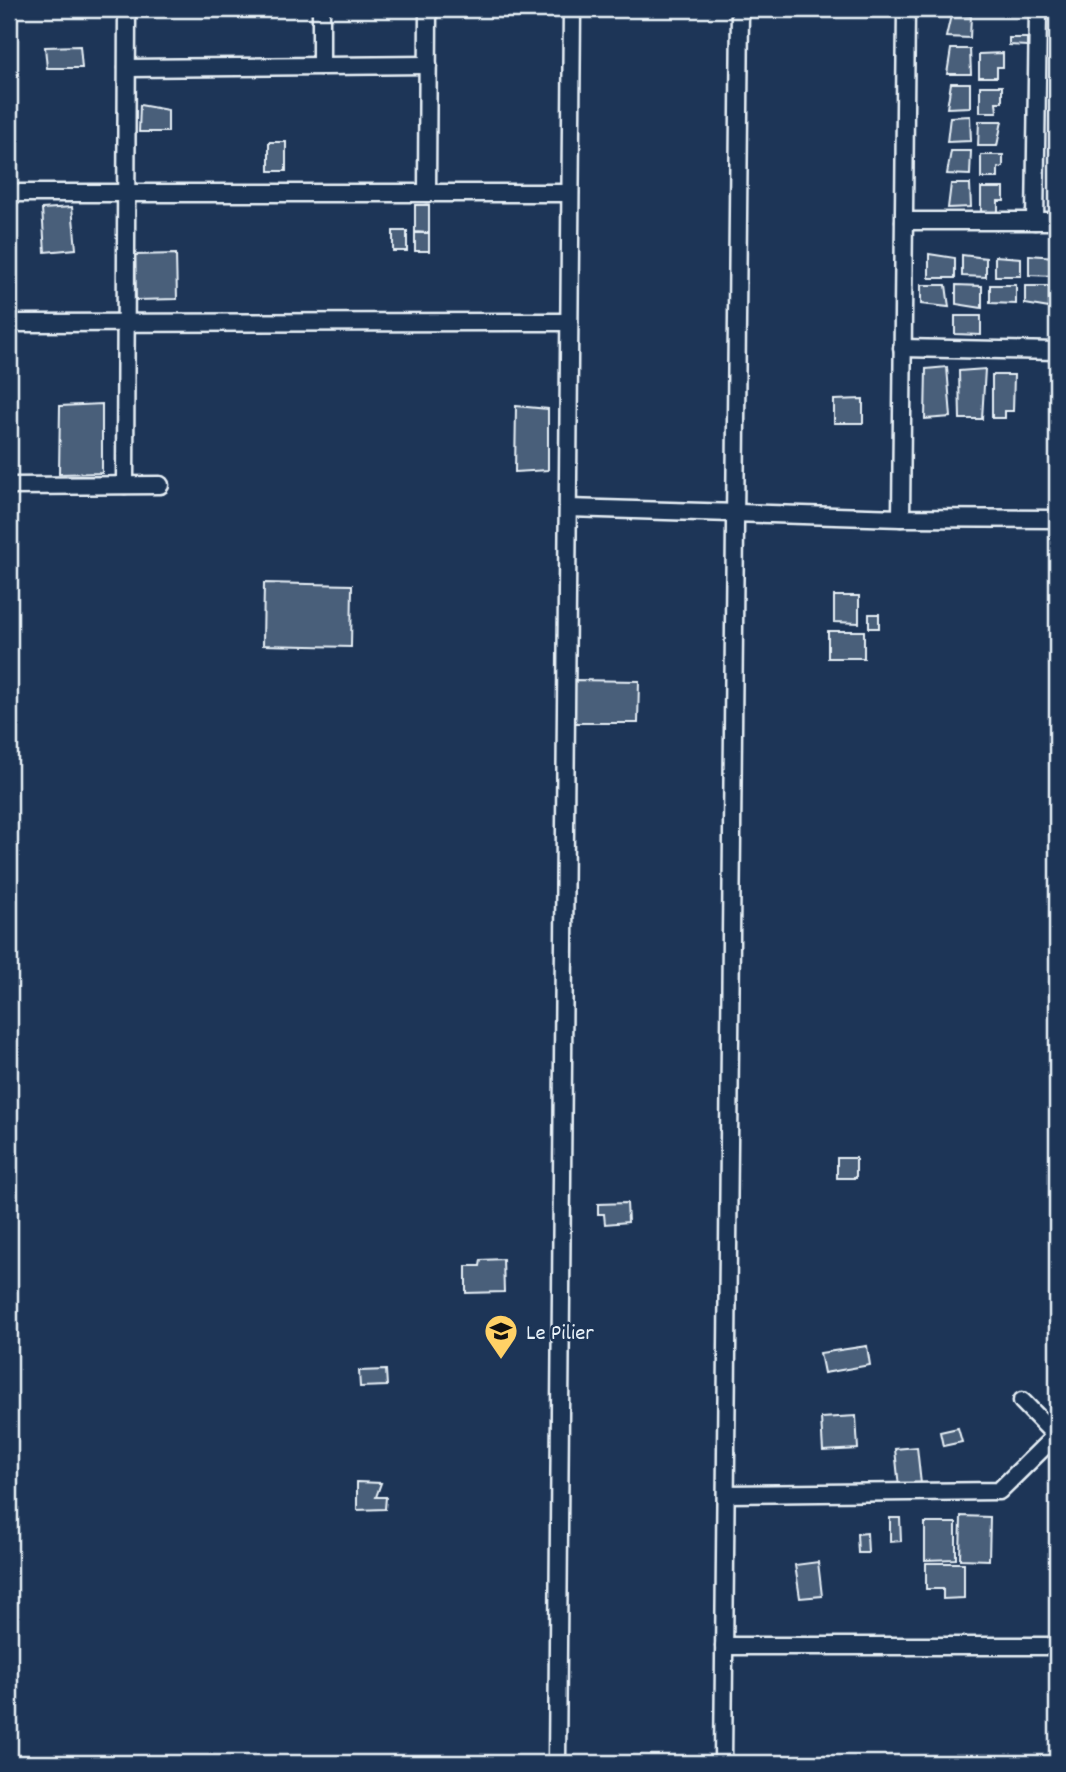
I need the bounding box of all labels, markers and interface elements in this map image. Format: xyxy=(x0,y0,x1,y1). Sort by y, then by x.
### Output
school or university icon: Le Pilier xyxy=(482,1312,520,1361)
place label: Le Pilier xyxy=(526,1318,594,1351)

